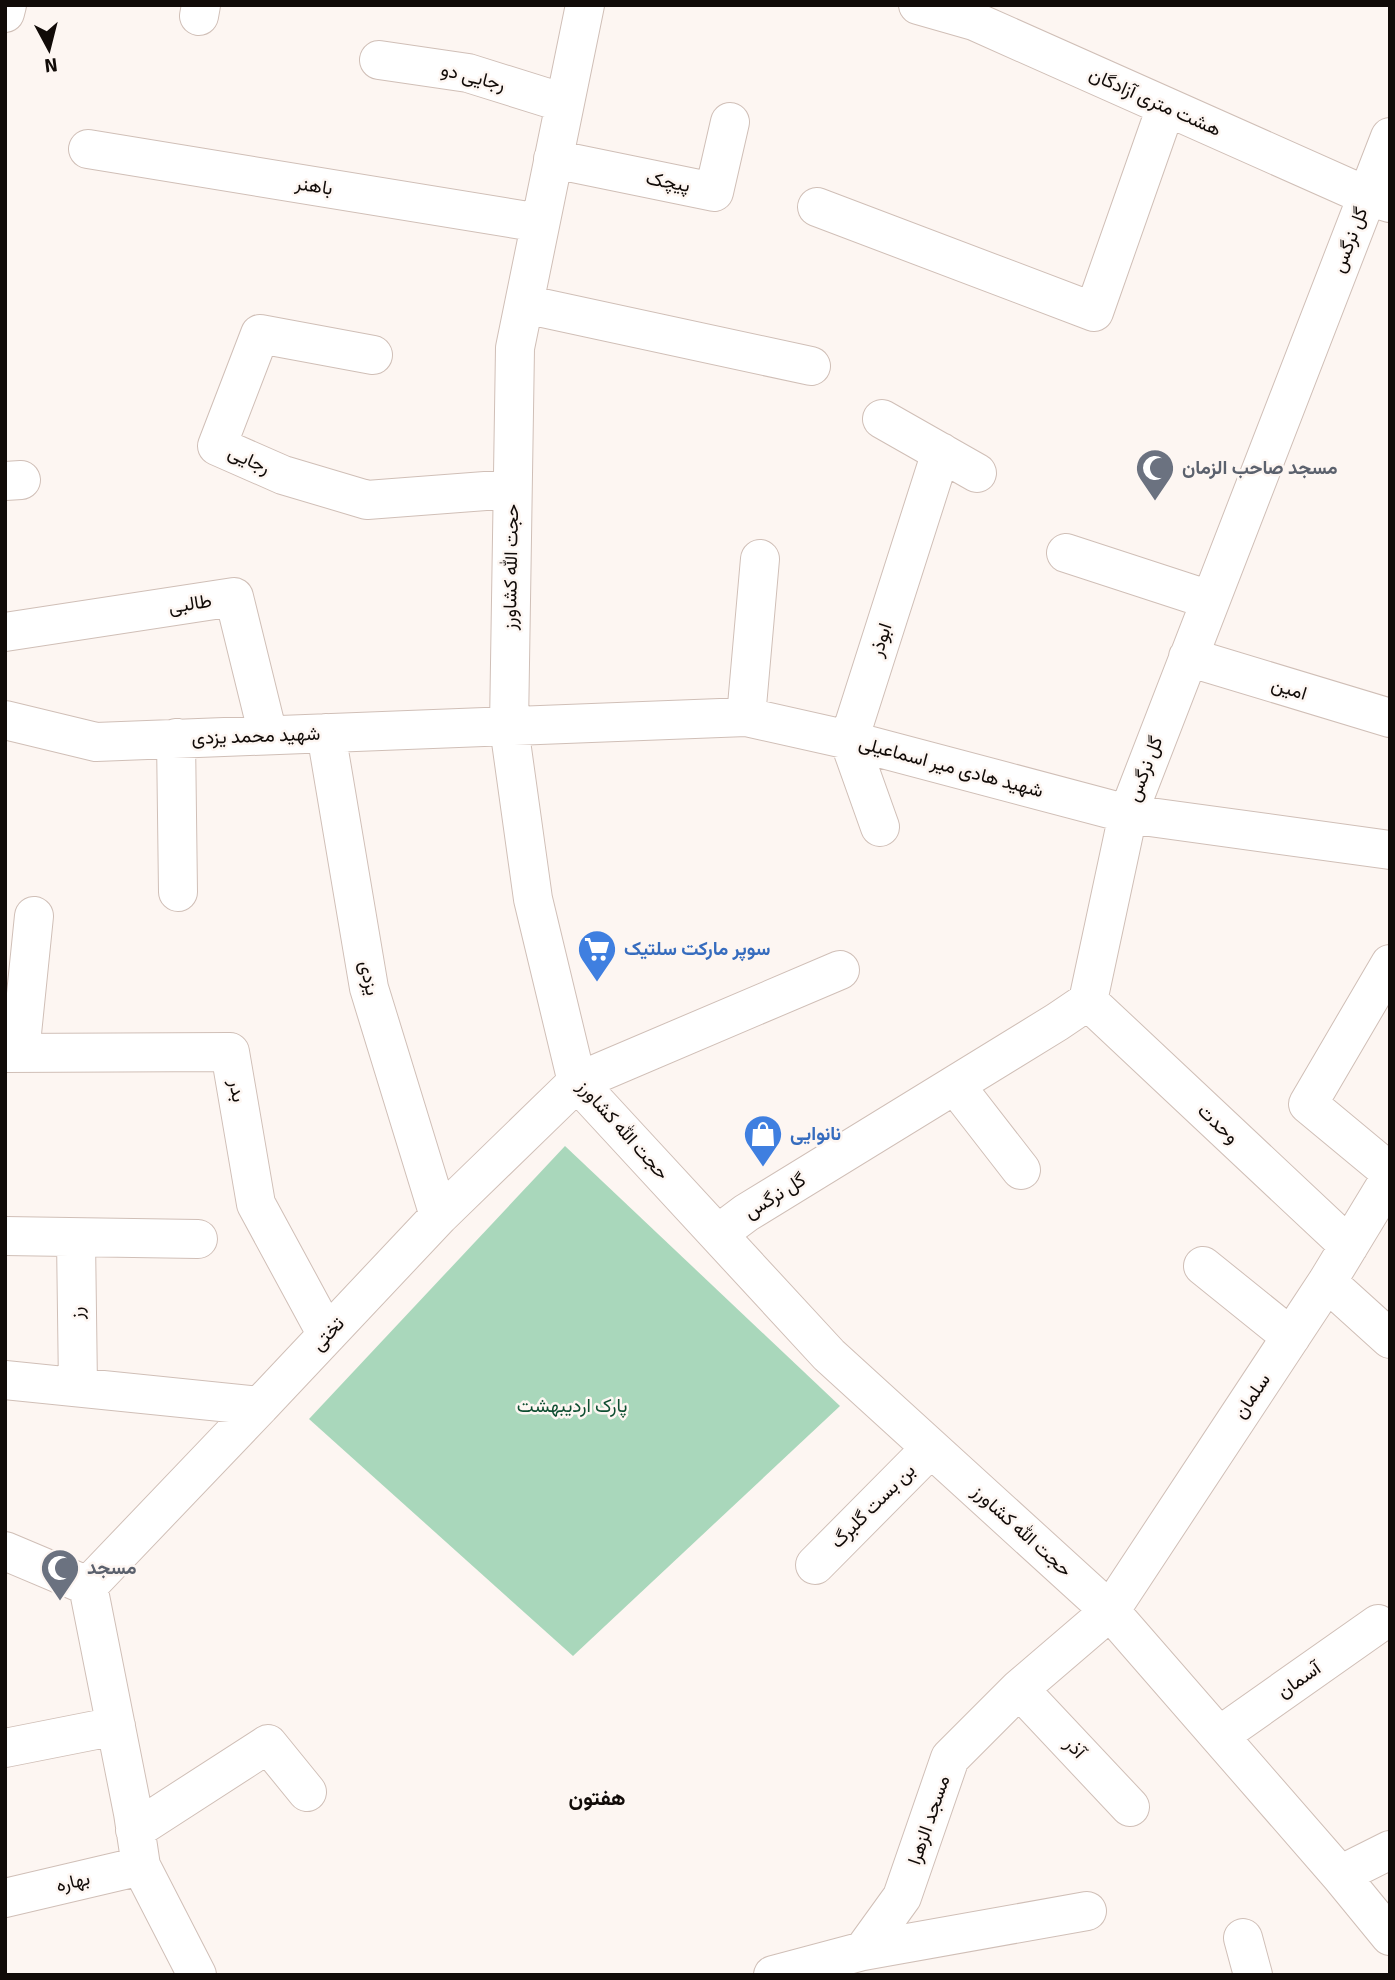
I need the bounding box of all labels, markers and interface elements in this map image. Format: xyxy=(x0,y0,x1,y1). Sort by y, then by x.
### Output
north arrow xyxy=(14,14,84,84)
text: N xyxy=(43,52,59,78)
street label: رجایی دو xyxy=(438,57,508,97)
street label: هشت متری آزادگان xyxy=(1085,62,1225,142)
street label: پیچک xyxy=(644,166,692,199)
street label: باهنر xyxy=(293,171,334,201)
street label: گل نرگس xyxy=(1327,204,1373,276)
street label: رجایی xyxy=(224,440,274,480)
mosque icon: مسجد صاحب الزمان xyxy=(1134,447,1176,502)
place label: مسجد صاحب الزمان xyxy=(1182,456,1338,480)
street label: حجت الله کشاورز xyxy=(498,504,524,631)
street label: طالبی xyxy=(167,589,213,619)
street label: ابوذر xyxy=(864,620,898,661)
street label: امین xyxy=(1268,672,1310,706)
street label: شهید محمد یزدی xyxy=(191,722,321,750)
street label: شهید هادی میر اسماعیلی xyxy=(856,731,1046,803)
street label: گل نرگس xyxy=(1122,733,1168,805)
supermarket icon: سوپر مارکت سلتیک xyxy=(576,928,618,983)
place label: سوپر مارکت سلتیک xyxy=(624,937,771,962)
street label: یزدی xyxy=(354,958,384,998)
street label: حجت الله کشاورز xyxy=(571,1074,674,1185)
street label: بدر xyxy=(223,1077,251,1104)
street label: وحدت xyxy=(1192,1099,1244,1149)
shop icon: نانوایی xyxy=(742,1113,784,1168)
place label: نانوایی xyxy=(790,1122,841,1146)
street label: گل نرگس xyxy=(740,1168,810,1224)
street label: رز xyxy=(65,1306,89,1321)
street label: تختی xyxy=(306,1312,350,1356)
street label: سلمان xyxy=(1228,1369,1276,1423)
park label: پارک اردیبهشت xyxy=(517,1394,627,1419)
street label: بن بست گلبرگ xyxy=(826,1459,920,1553)
street label: حجت الله کشاورز xyxy=(966,1479,1077,1582)
mosque icon: مسجد xyxy=(39,1547,81,1602)
place label: مسجد xyxy=(87,1556,137,1580)
street label: آسمان xyxy=(1272,1655,1327,1704)
street label: آذر xyxy=(1059,1732,1092,1765)
street label: مسجد الزهرا xyxy=(903,1772,955,1868)
district label: هفتون xyxy=(569,1785,625,1811)
street label: بهاره xyxy=(54,1866,92,1898)

